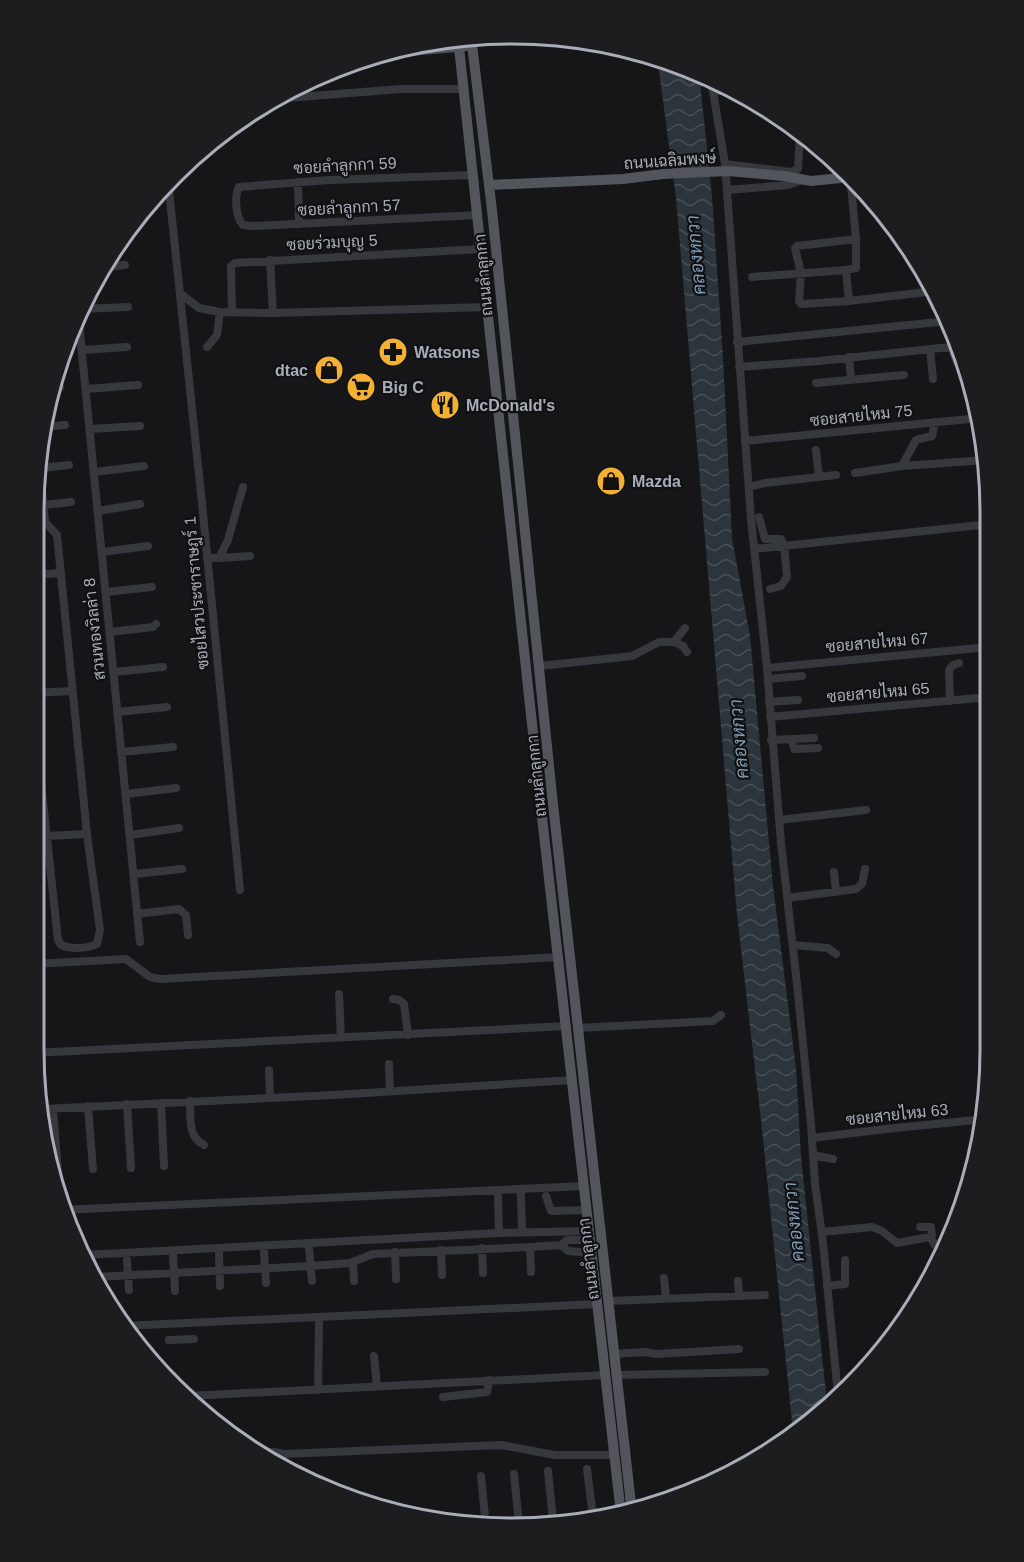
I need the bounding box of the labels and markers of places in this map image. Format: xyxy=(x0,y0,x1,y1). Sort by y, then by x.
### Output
pharmacy icon: Watsons xyxy=(377,336,409,368)
place label: Watsons xyxy=(414,344,480,361)
shop icon: dtac xyxy=(313,354,345,386)
place label: dtac xyxy=(275,362,308,379)
supermarket icon: Big C xyxy=(345,371,377,403)
place label: Big C xyxy=(382,379,424,396)
restaurant icon: McDonald's xyxy=(429,389,461,421)
place label: McDonald's xyxy=(466,397,555,414)
shop icon: Mazda xyxy=(595,465,627,497)
place label: Mazda xyxy=(632,473,681,490)

